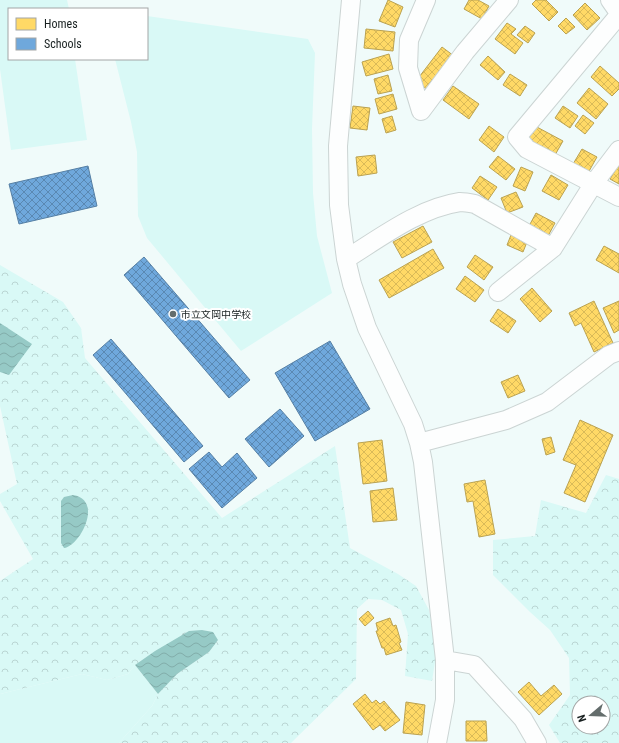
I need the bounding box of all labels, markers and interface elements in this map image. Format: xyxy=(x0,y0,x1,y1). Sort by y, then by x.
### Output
legend xyxy=(8,8,148,60)
text: Homes xyxy=(44,17,78,31)
text: Schools xyxy=(44,37,82,51)
marker: 市立文岡中学校 xyxy=(168,309,178,319)
place label: 市立文岡中学校 xyxy=(181,309,251,320)
north arrow xyxy=(571,695,611,735)
text: N xyxy=(575,713,589,723)

